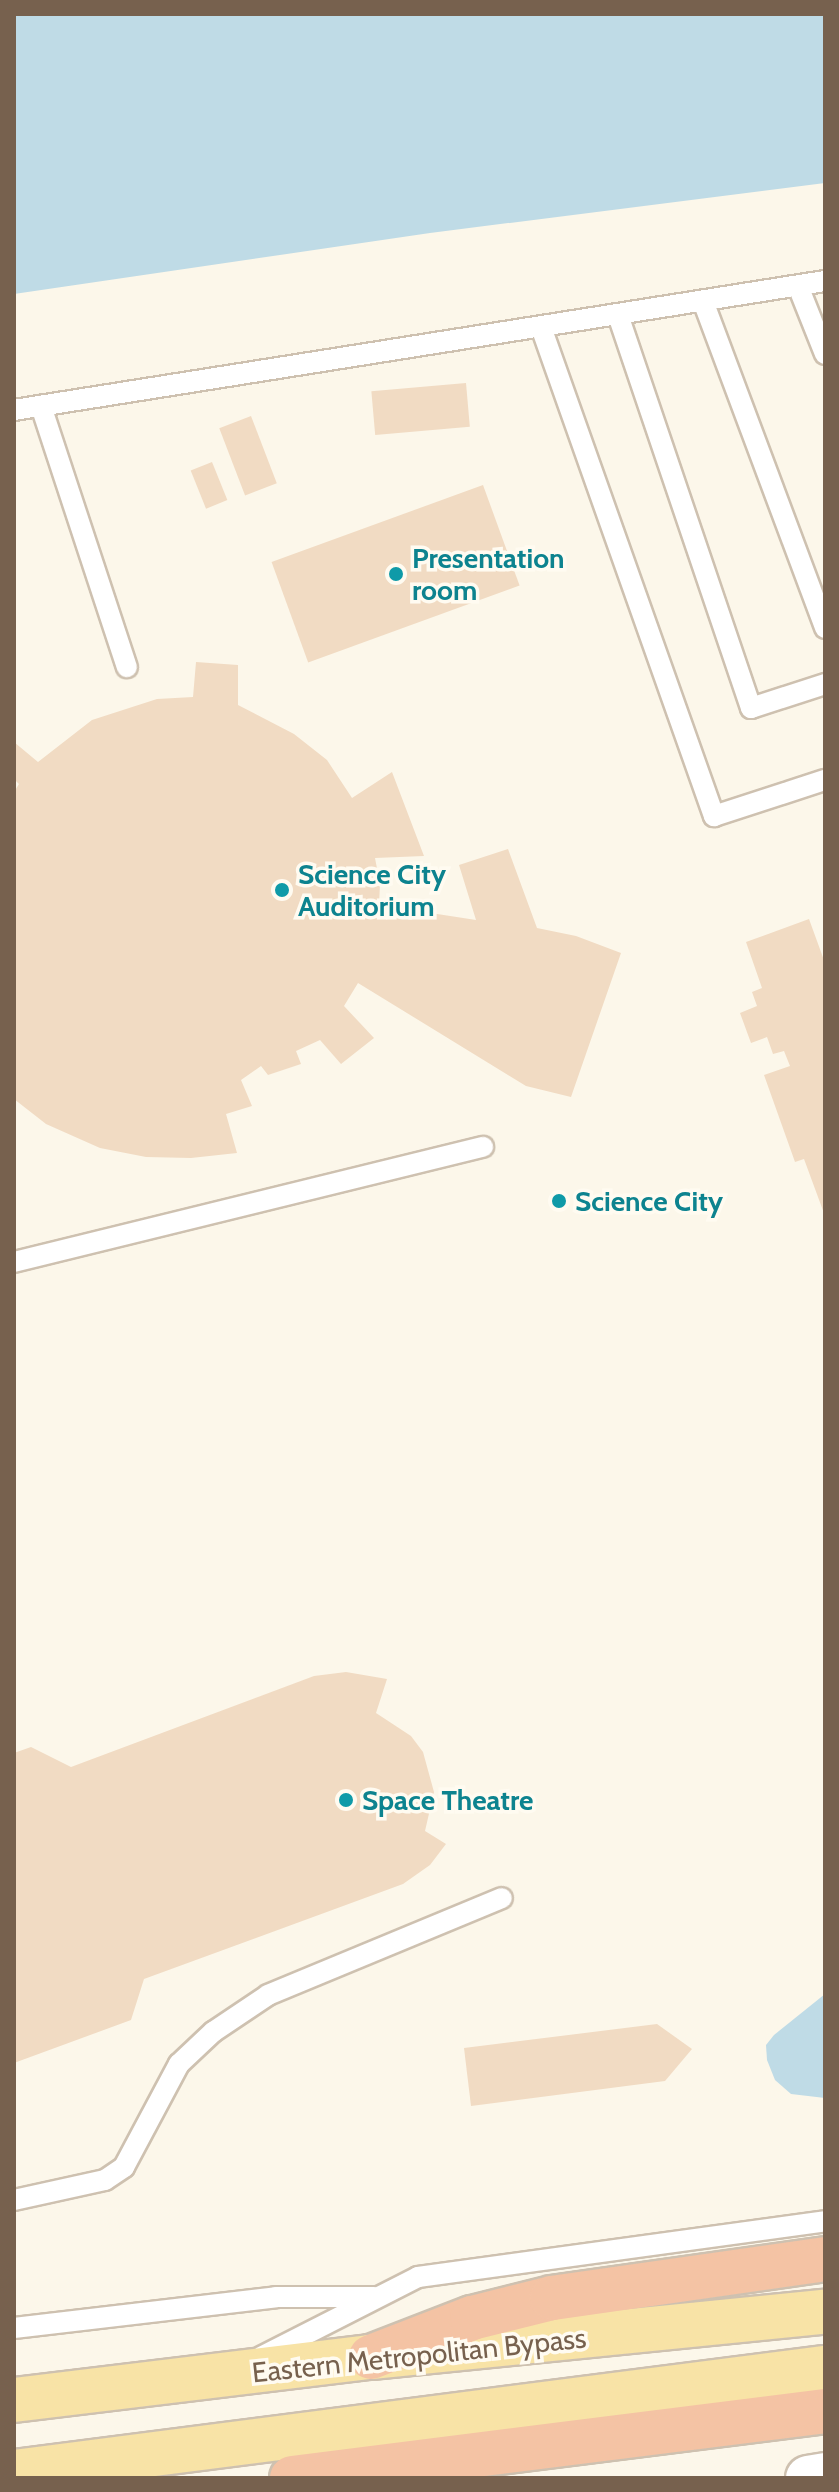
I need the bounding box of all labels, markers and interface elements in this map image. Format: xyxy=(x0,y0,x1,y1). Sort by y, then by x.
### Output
place label: Presentation room xyxy=(412,541,565,607)
marker: Presentation room xyxy=(387,565,405,583)
place label: Science City Auditorium xyxy=(298,857,446,923)
marker: Science City Auditorium xyxy=(273,881,291,899)
place label: Science City xyxy=(575,1184,723,1218)
marker: Science City xyxy=(550,1192,568,1210)
place label: Space Theatre xyxy=(362,1783,533,1817)
marker: Space Theatre xyxy=(337,1791,355,1809)
street label: Eastern Metropolitan Bypass xyxy=(250,2321,588,2389)

